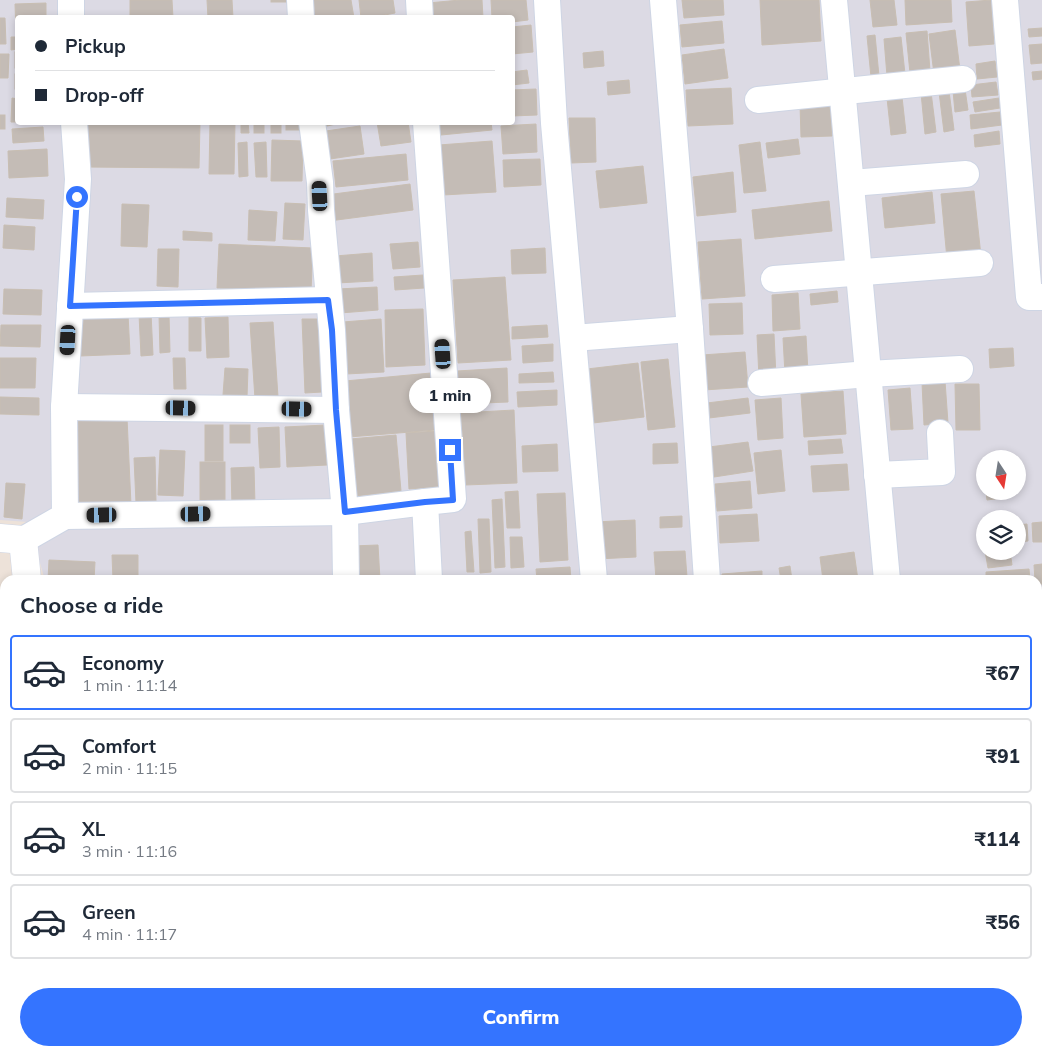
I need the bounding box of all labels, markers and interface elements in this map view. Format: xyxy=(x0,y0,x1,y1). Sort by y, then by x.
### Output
text: Pickup xyxy=(65,34,126,58)
text: Drop-off xyxy=(65,83,143,107)
car xyxy=(311,181,328,211)
route start xyxy=(66,186,88,208)
car xyxy=(59,325,76,355)
car xyxy=(434,339,451,369)
callout: 1 min xyxy=(409,378,491,412)
text: 1 min xyxy=(429,385,471,405)
car xyxy=(165,400,196,416)
car xyxy=(281,401,312,417)
route end xyxy=(439,439,461,461)
north arrow xyxy=(976,450,1026,500)
map controls xyxy=(976,450,1026,560)
car xyxy=(180,506,211,522)
car xyxy=(86,507,117,523)
button: layers xyxy=(976,510,1026,560)
text: Choose a ride xyxy=(20,591,163,619)
icon: car xyxy=(22,650,67,695)
text: Economy xyxy=(82,651,164,675)
text: ₹67 xyxy=(986,661,1020,685)
text: 1 min · 11:14 xyxy=(82,675,177,695)
icon: car xyxy=(22,733,67,778)
text: Comfort xyxy=(82,734,156,758)
text: ₹91 xyxy=(986,744,1020,768)
text: 2 min · 11:15 xyxy=(82,758,177,778)
icon: car xyxy=(22,816,67,861)
text: XL xyxy=(82,817,105,841)
text: ₹114 xyxy=(974,827,1020,851)
text: 3 min · 11:16 xyxy=(82,841,177,861)
icon: car xyxy=(22,899,67,944)
text: Green xyxy=(82,900,136,924)
text: ₹56 xyxy=(986,910,1020,934)
text: 4 min · 11:17 xyxy=(82,924,177,944)
button: Confirm xyxy=(20,988,1022,1046)

